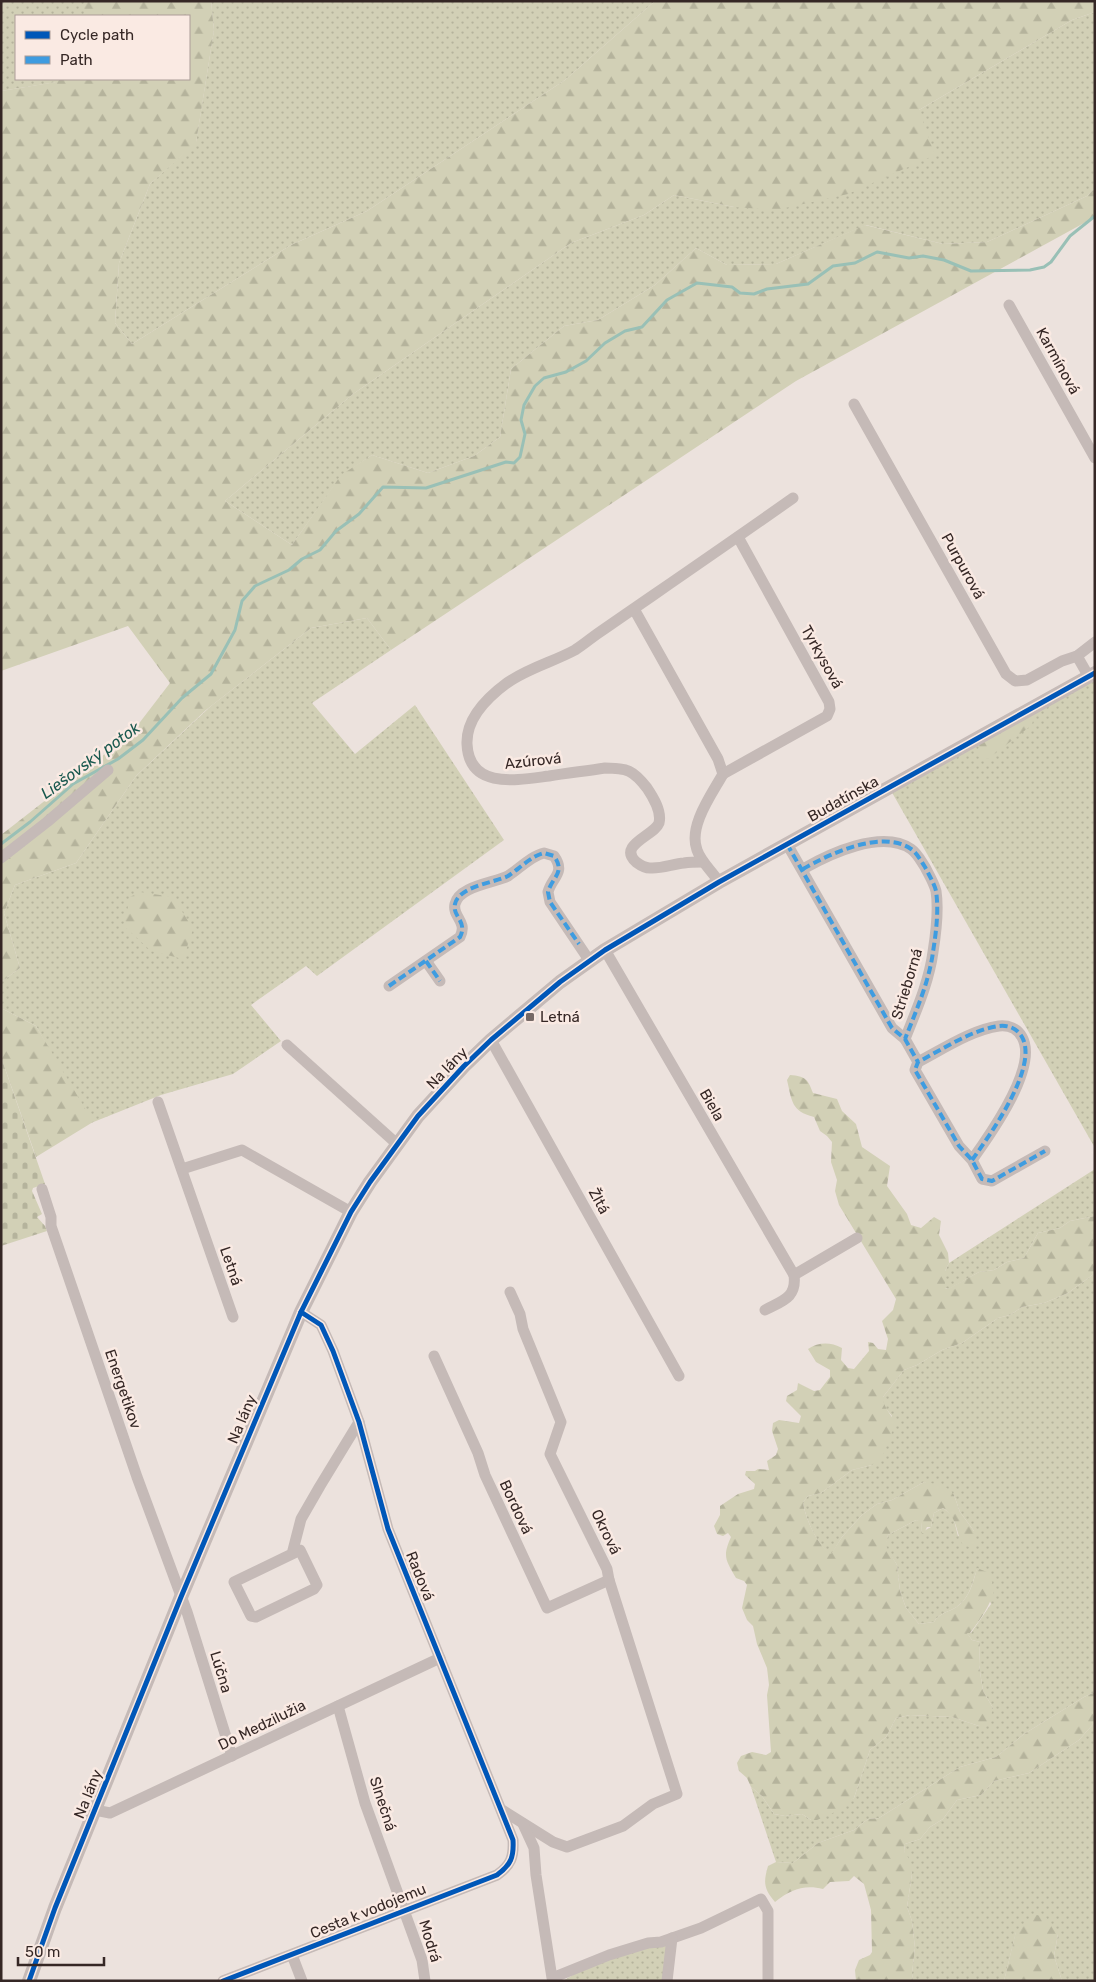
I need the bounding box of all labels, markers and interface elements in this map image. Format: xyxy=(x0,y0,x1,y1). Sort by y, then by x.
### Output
legend xyxy=(15,15,190,80)
text: Cycle path xyxy=(60,26,134,44)
text: Path xyxy=(60,51,93,69)
street label: Karmínová xyxy=(1032,324,1084,398)
street label: Purpurová xyxy=(938,530,988,602)
street label: Tyrkysová xyxy=(797,622,847,692)
water label: Liešovský potok xyxy=(37,718,144,803)
street label: Azúrová xyxy=(504,749,562,773)
street label: Budatínska xyxy=(804,772,882,826)
street label: Strieborná xyxy=(888,946,926,1022)
place label: Letná xyxy=(540,1008,580,1026)
marker: Letná xyxy=(524,1011,536,1023)
street label: Na lány xyxy=(423,1043,471,1093)
street label: Biela xyxy=(696,1086,728,1124)
street label: Žltá xyxy=(585,1185,613,1217)
street label: Letná xyxy=(216,1244,246,1288)
street label: Energetikov xyxy=(101,1347,145,1431)
street label: Na lány xyxy=(224,1392,260,1446)
street label: Bordová xyxy=(496,1477,536,1537)
street label: Okrová xyxy=(587,1506,625,1558)
street label: Radová xyxy=(402,1549,438,1603)
street label: Lúčna xyxy=(206,1649,236,1695)
street label: Do Medzilužia xyxy=(215,1696,309,1754)
street label: Na lány xyxy=(70,1767,106,1821)
street label: Slnečná xyxy=(366,1775,400,1833)
street label: Cesta k vodojemu xyxy=(307,1880,429,1942)
street label: Modrá xyxy=(415,1918,445,1964)
scale bar xyxy=(18,1934,104,1966)
text: 50 m xyxy=(25,1943,60,1961)

